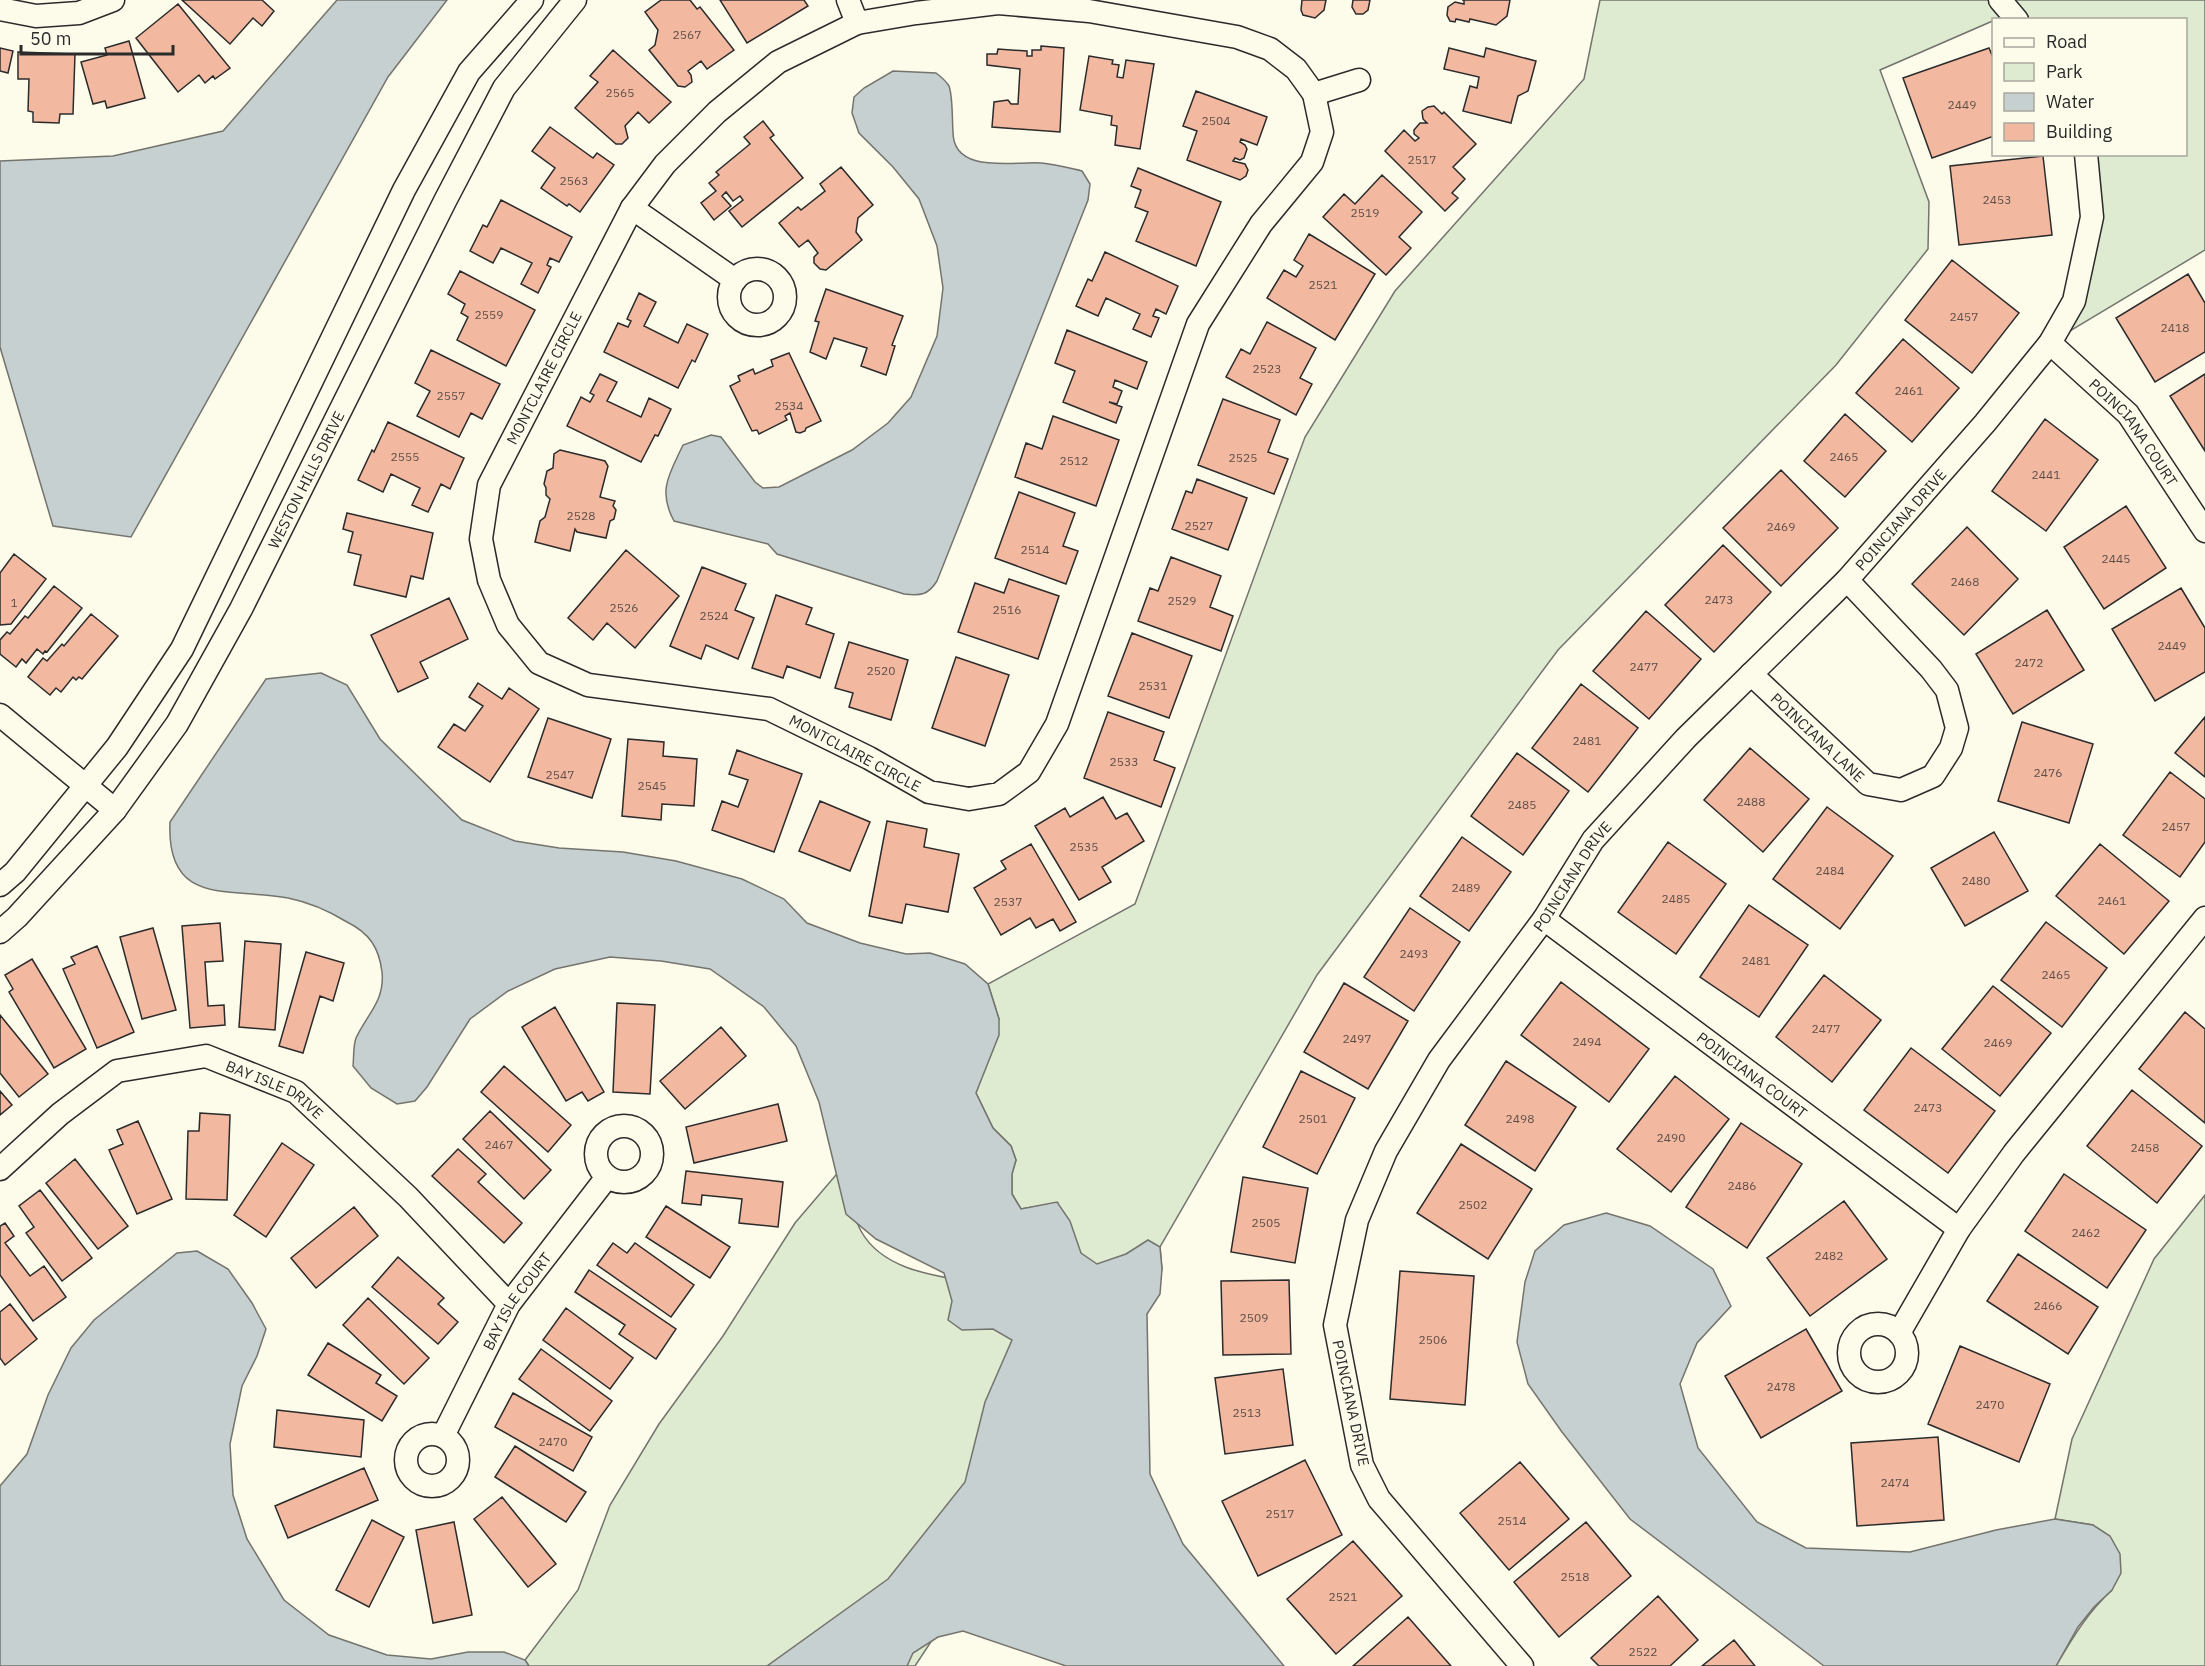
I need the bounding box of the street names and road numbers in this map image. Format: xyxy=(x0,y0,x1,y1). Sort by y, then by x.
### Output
street label: MONTCLAIRE CIRCLE xyxy=(502,308,586,448)
street label: POINCIANA COURT xyxy=(2085,374,2182,490)
street label: WESTON HILLS DRIVE xyxy=(263,408,348,552)
street label: POINCIANA DRIVE xyxy=(1851,465,1950,574)
street label: POINCIANA LANE xyxy=(1767,688,1869,786)
street label: MONTCLAIRE CIRCLE xyxy=(786,710,924,796)
street label: POINCIANA DRIVE xyxy=(1529,817,1615,935)
street label: POINCIANA COURT xyxy=(1693,1027,1812,1122)
street label: BAY ISLE DRIVE xyxy=(223,1056,328,1123)
street label: BAY ISLE COURT xyxy=(478,1248,555,1353)
street label: POINCIANA DRIVE xyxy=(1328,1338,1374,1468)

